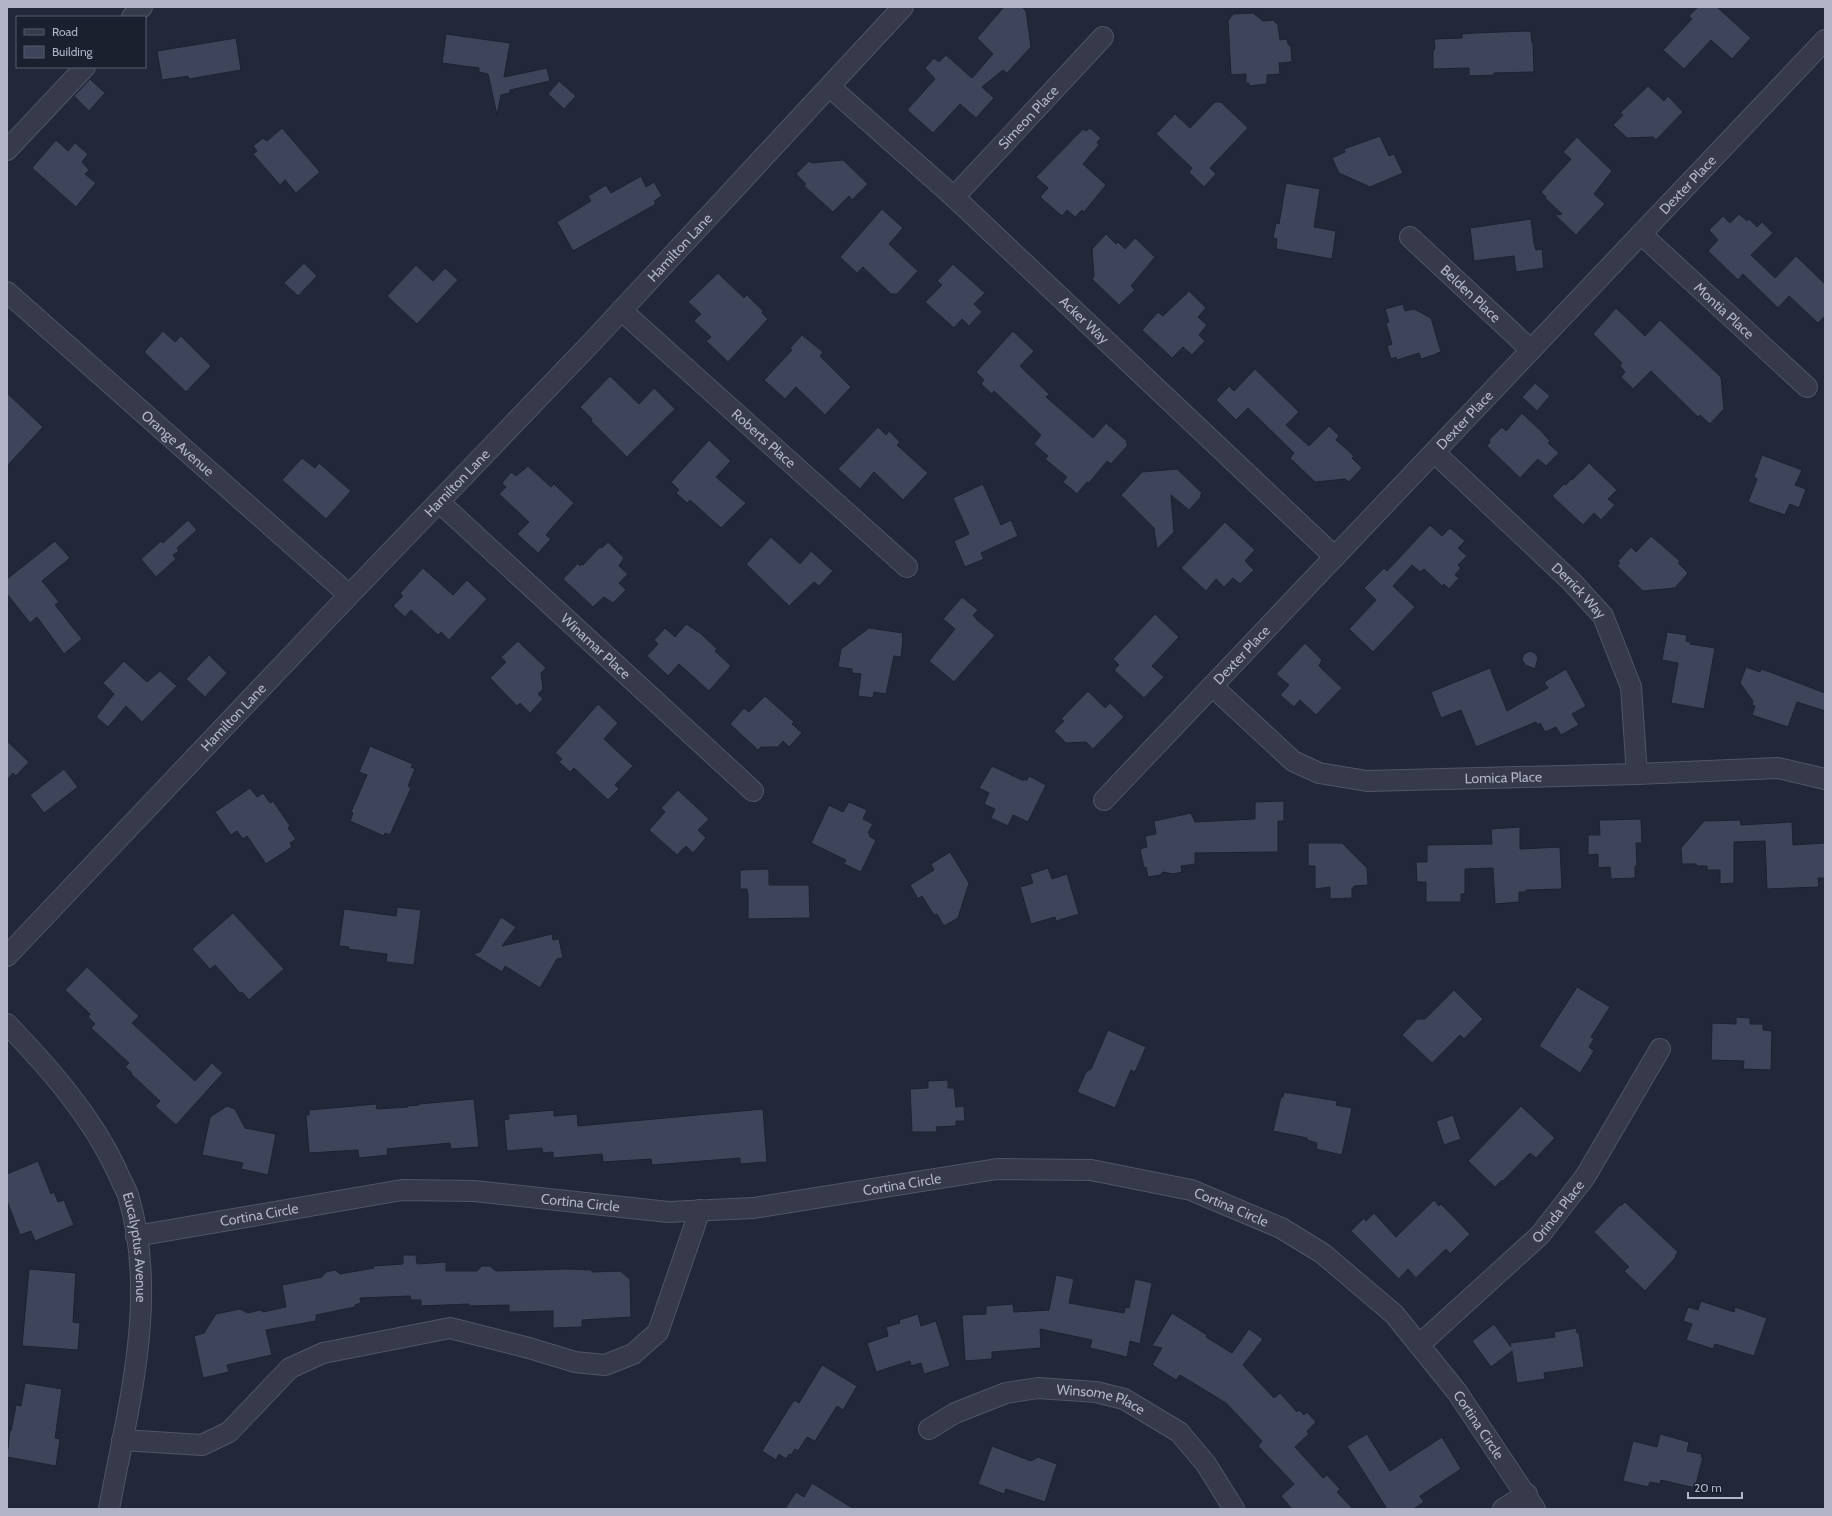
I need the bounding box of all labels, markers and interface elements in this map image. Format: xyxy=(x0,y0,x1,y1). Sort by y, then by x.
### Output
legend xyxy=(16,16,146,68)
text: Road xyxy=(52,24,78,39)
text: Building xyxy=(52,44,94,59)
street label: Simeon Place xyxy=(994,82,1062,153)
street label: Dexter Place xyxy=(1655,151,1720,218)
street label: Hamilton Lane xyxy=(644,210,716,286)
street label: Belden Place xyxy=(1437,261,1505,326)
street label: Montia Place xyxy=(1690,278,1758,343)
street label: Acker Way xyxy=(1056,292,1113,348)
street label: Dexter Place xyxy=(1432,387,1497,453)
street label: Roberts Place xyxy=(728,405,800,472)
street label: Orange Avenue xyxy=(138,406,218,480)
street label: Hamilton Lane xyxy=(420,445,494,520)
street label: Derrick Way xyxy=(1548,558,1610,622)
street label: Winamar Place xyxy=(557,610,634,683)
street label: Dexter Place xyxy=(1209,622,1274,688)
street label: Hamilton Lane xyxy=(197,679,270,755)
street label: Lomica Place xyxy=(1464,767,1542,787)
street label: Cortina Circle xyxy=(861,1169,942,1199)
street label: Orinda Place xyxy=(1528,1177,1588,1247)
street label: Cortina Circle xyxy=(1191,1183,1271,1231)
street label: Cortina Circle xyxy=(540,1189,621,1216)
street label: Eucalyptus Avenue xyxy=(119,1190,150,1303)
street label: Cortina Circle xyxy=(219,1199,300,1230)
street label: Winsome Place xyxy=(1056,1380,1148,1419)
street label: Cortina Circle xyxy=(1449,1387,1508,1463)
scale bar xyxy=(1688,1474,1742,1500)
text: 20 m xyxy=(1694,1480,1722,1495)

